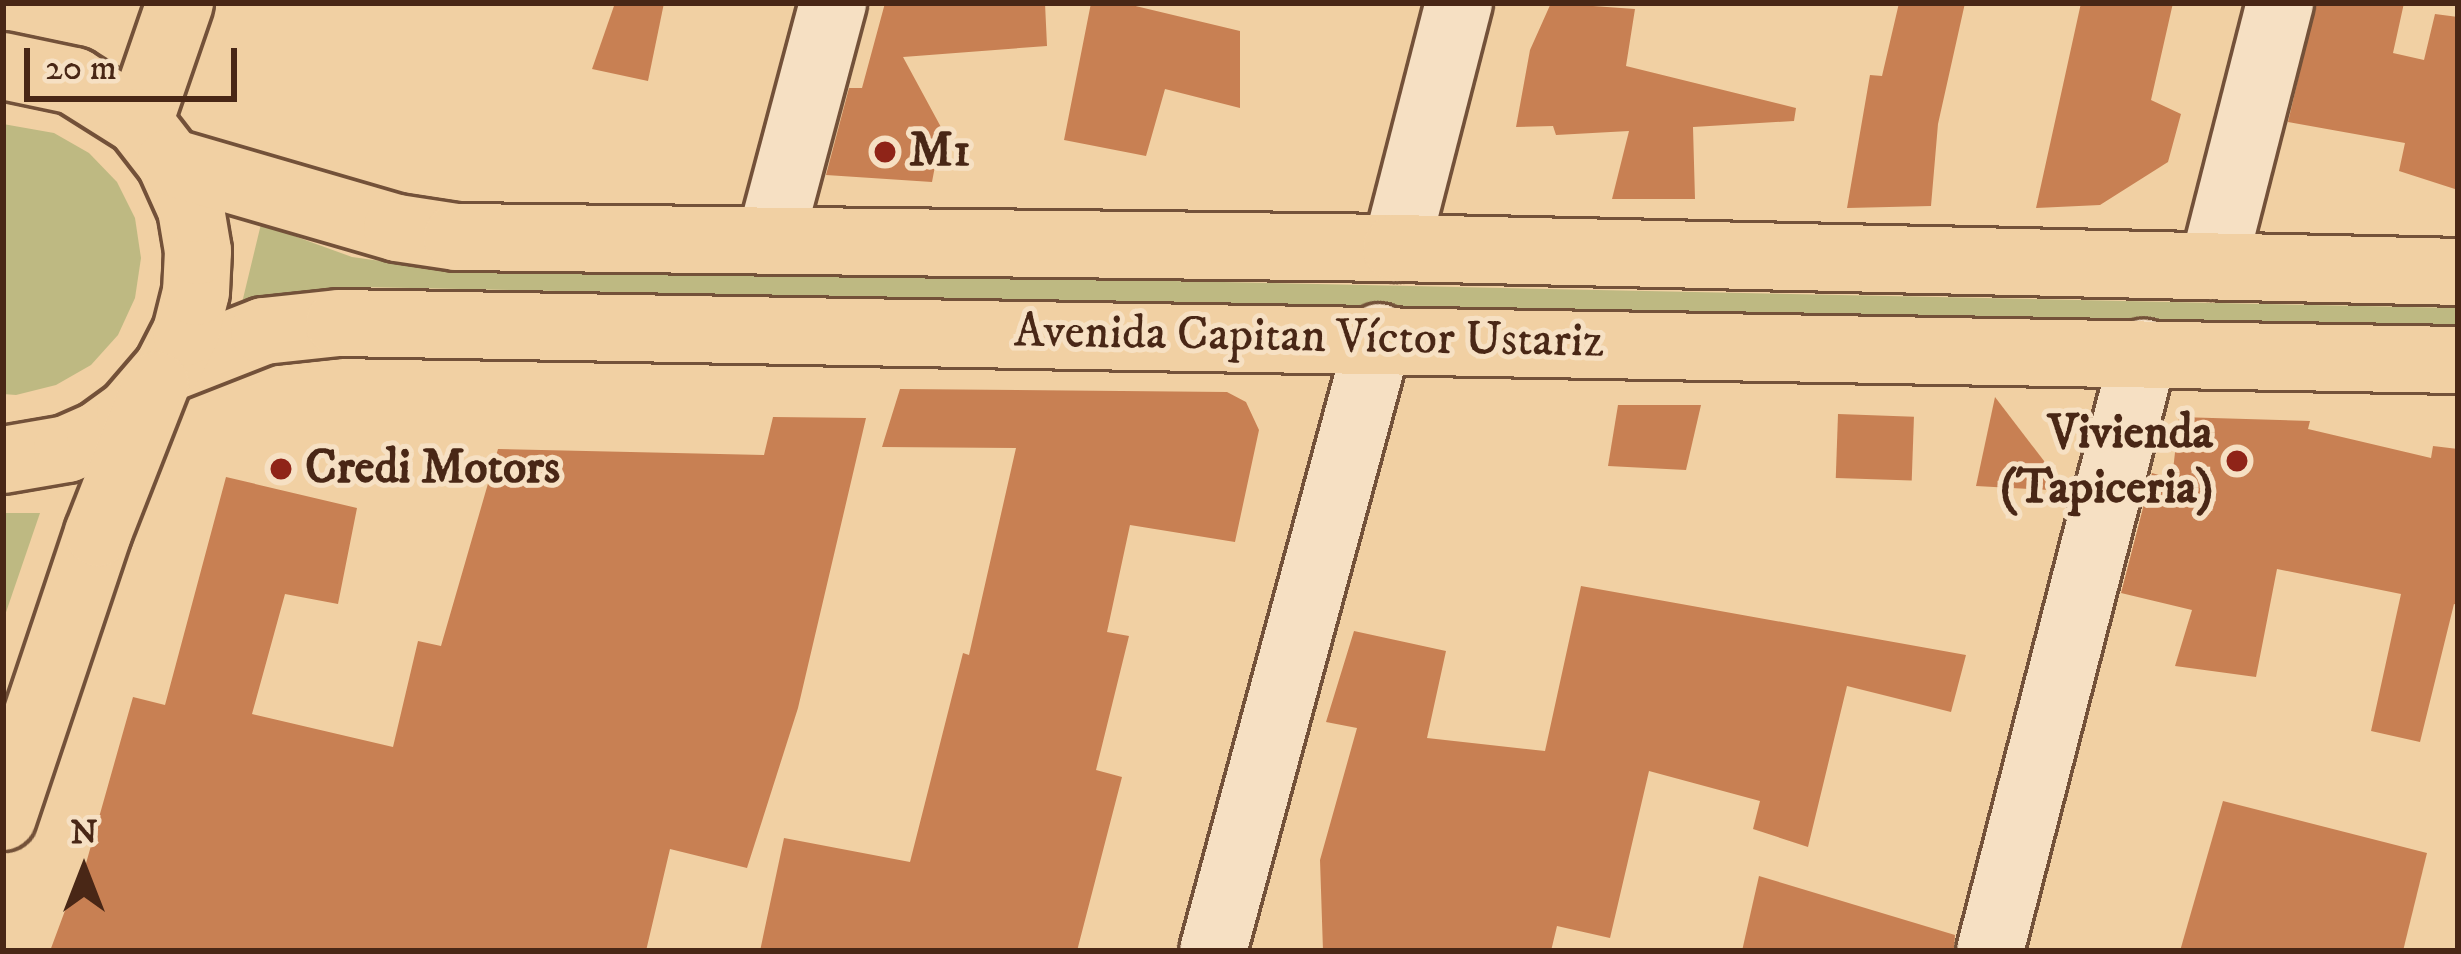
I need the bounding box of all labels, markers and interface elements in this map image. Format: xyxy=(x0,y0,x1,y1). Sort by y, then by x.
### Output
scale bar xyxy=(30,24,243,98)
text: 20 m xyxy=(45,46,117,91)
place label: M1 xyxy=(909,123,970,181)
marker: M1 xyxy=(872,139,898,165)
street label: Avenida Capitan Víctor Ustariz xyxy=(1014,303,1604,371)
place label: Vivienda (Tapiceria) xyxy=(2000,404,2213,517)
place label: Credi Motors xyxy=(305,440,560,498)
marker: Vivienda (Tapiceria) xyxy=(2224,448,2250,474)
marker: Credi Motors xyxy=(268,456,294,482)
north arrow xyxy=(24,810,144,930)
text: N xyxy=(70,813,98,854)

